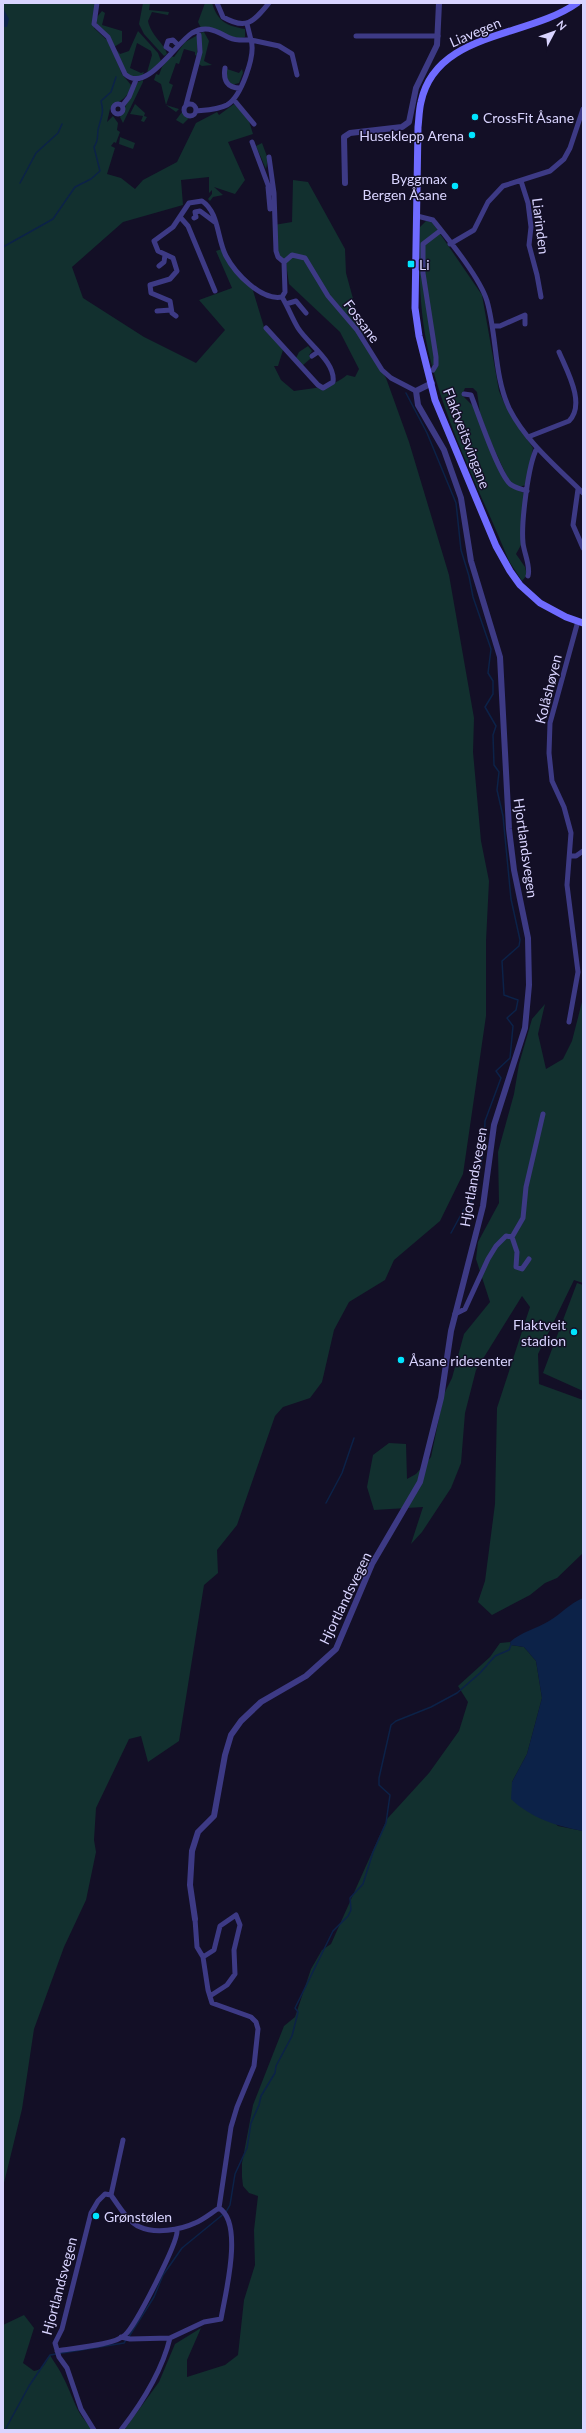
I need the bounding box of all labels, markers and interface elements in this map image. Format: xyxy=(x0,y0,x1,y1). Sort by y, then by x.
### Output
north arrow xyxy=(534,12,574,52)
street label: Liavegen xyxy=(447,14,503,50)
text: N xyxy=(554,18,570,33)
place label: CrossFit Åsane xyxy=(483,109,574,126)
marker: CrossFit Åsane xyxy=(470,112,480,122)
place label: Huseklepp Arena xyxy=(359,127,464,144)
marker: Huseklepp Arena xyxy=(467,130,477,140)
place label: Byggmax Bergen Åsane xyxy=(363,170,447,203)
marker: Byggmax Bergen Åsane xyxy=(450,181,460,191)
street label: Liarinden xyxy=(529,197,553,255)
place label: Li xyxy=(419,256,430,273)
marker: Li xyxy=(406,259,416,269)
street label: Fossane xyxy=(340,296,384,346)
street label: Flaktveitsvingane xyxy=(440,385,494,491)
street label: Kolåshøyen xyxy=(531,653,565,725)
street label: Hjortlandsvegen xyxy=(511,797,541,899)
street label: Hjortlandsvegen xyxy=(456,1126,490,1228)
place label: Flaktveit stadion xyxy=(513,1316,566,1349)
marker: Flaktveit stadion xyxy=(569,1327,579,1337)
place label: Åsane ridesenter xyxy=(409,1352,513,1369)
marker: Åsane ridesenter xyxy=(396,1355,406,1365)
street label: Hjortlandsvegen xyxy=(315,1549,375,1647)
place label: Grønstølen xyxy=(104,2208,172,2225)
marker: Grønstølen xyxy=(91,2211,101,2221)
street label: Hjortlandsvegen xyxy=(38,2235,80,2337)

